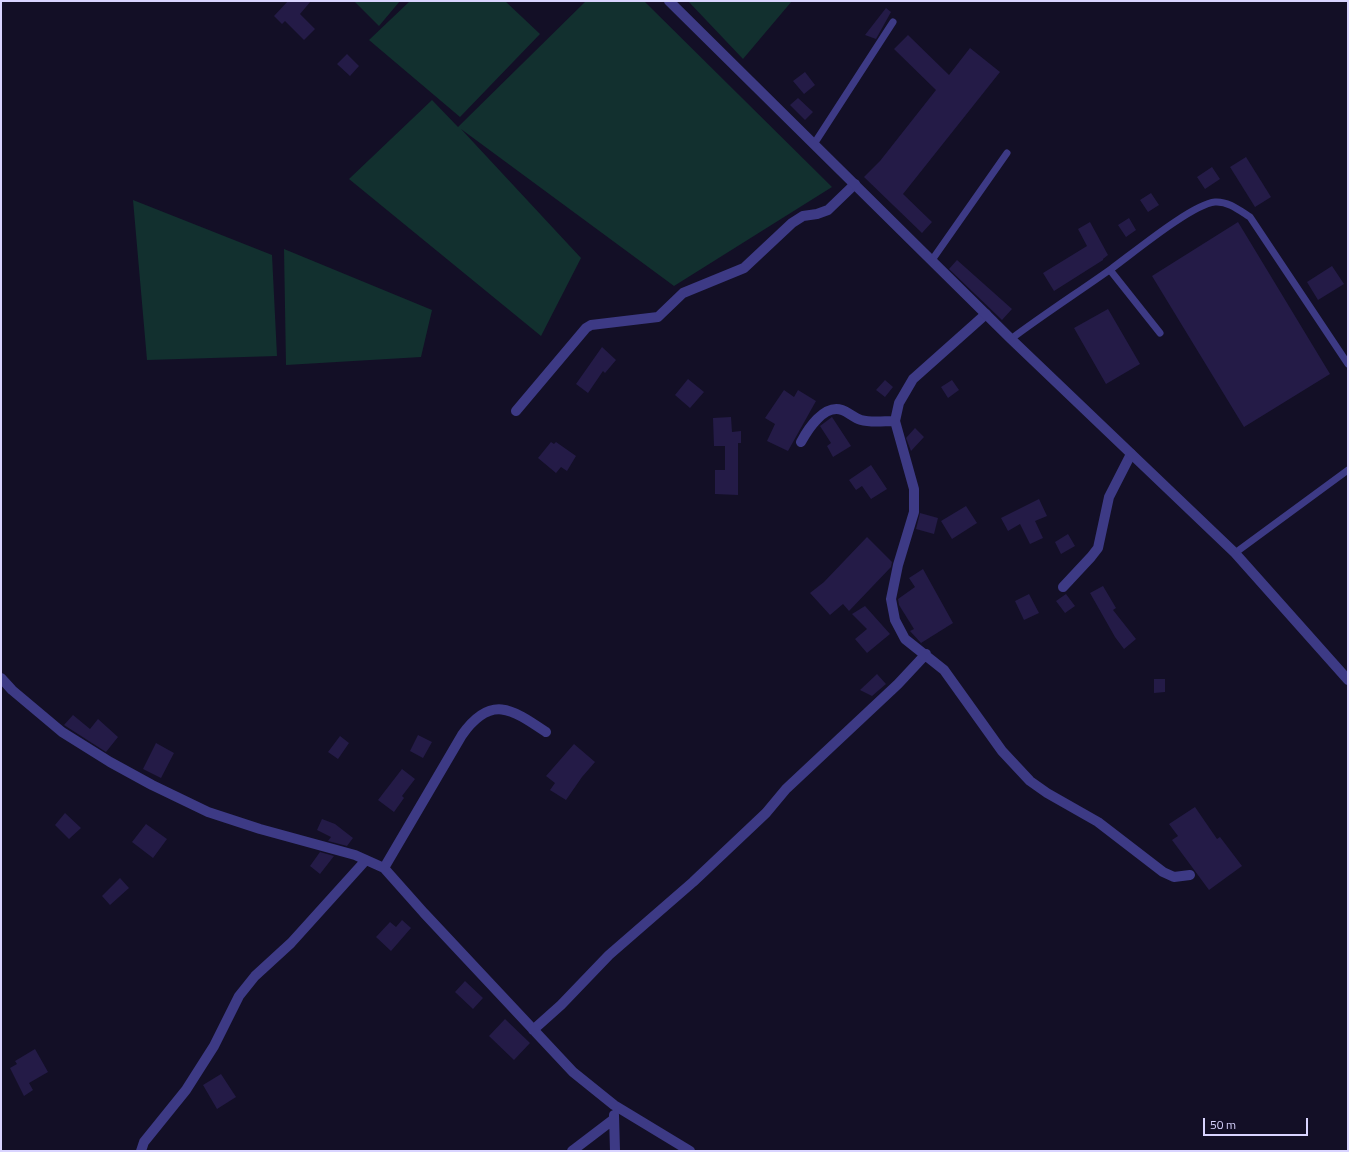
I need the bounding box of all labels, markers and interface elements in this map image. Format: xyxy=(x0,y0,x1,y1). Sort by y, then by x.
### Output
scale bar xyxy=(1205,1110,1310,1136)
text: 50 m xyxy=(1210,1115,1236,1134)

